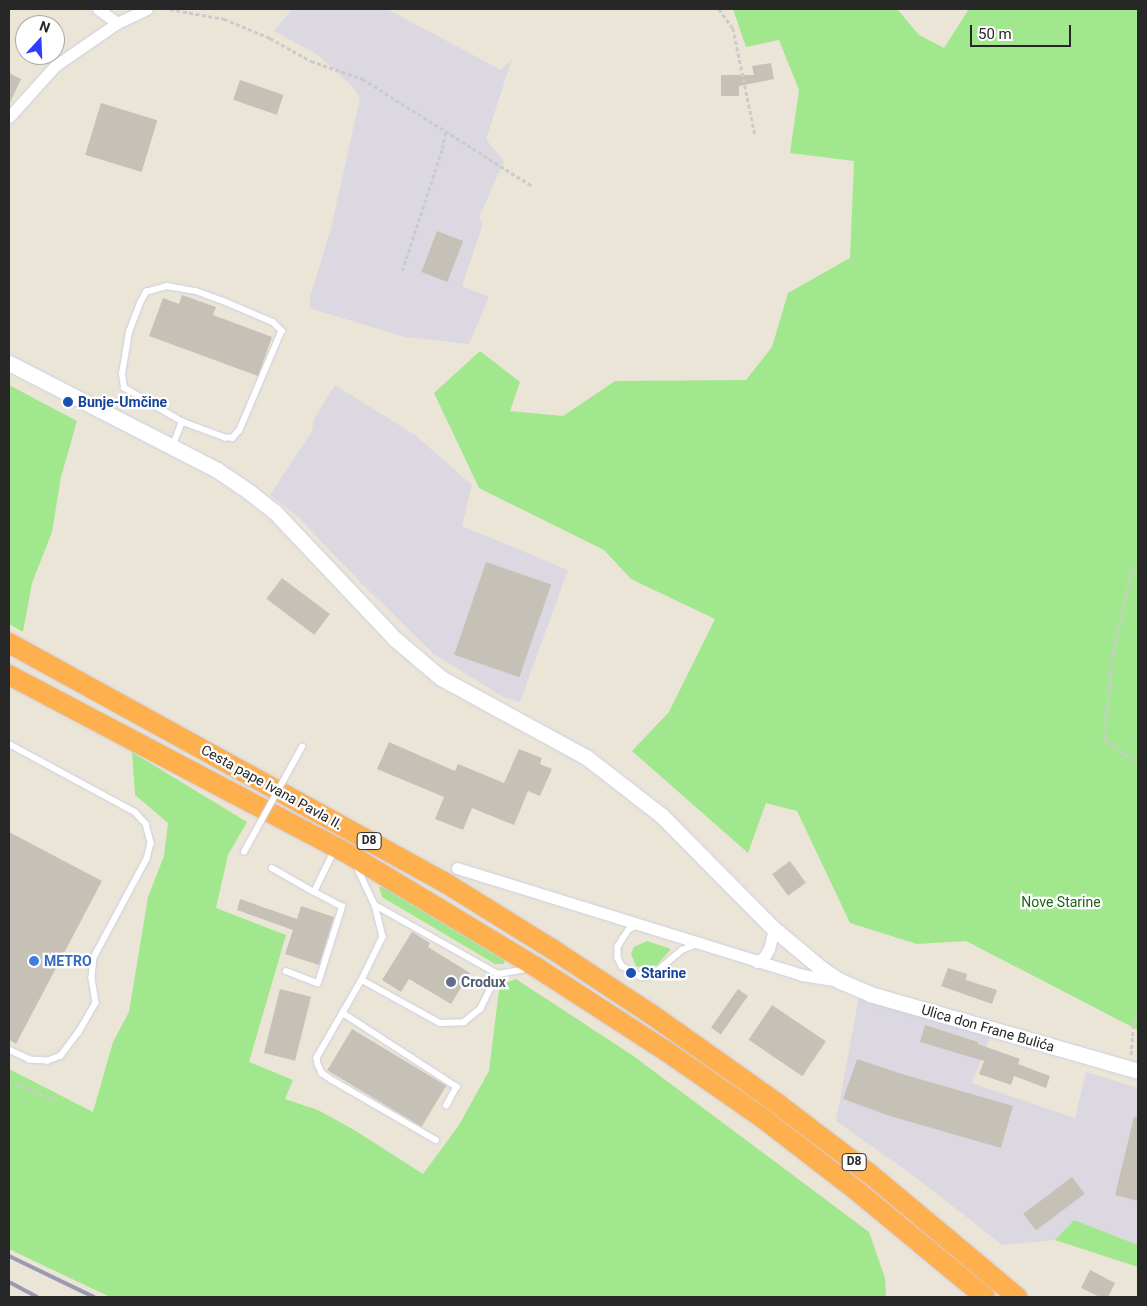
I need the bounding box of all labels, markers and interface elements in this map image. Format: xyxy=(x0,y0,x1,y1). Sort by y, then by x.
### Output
north arrow xyxy=(15,15,65,65)
scale bar xyxy=(972,15,1073,47)
text: N xyxy=(37,18,52,36)
text: 50 m xyxy=(978,25,1012,43)
place label: Bunje-Umčine xyxy=(78,394,167,410)
marker: Bunje-Umčine xyxy=(62,396,74,408)
street label: Cesta pape Ivana Pavla II. xyxy=(198,741,346,833)
road number: D8 xyxy=(356,831,382,850)
park label: Nove Starine xyxy=(1021,894,1101,910)
place label: METRO xyxy=(44,953,92,969)
marker: METRO xyxy=(28,955,40,967)
place label: Starine xyxy=(641,965,686,981)
marker: Starine xyxy=(625,967,637,979)
place label: Crodux xyxy=(461,974,506,990)
marker: Crodux xyxy=(445,976,457,988)
street label: Ulica don Frane Bulića xyxy=(919,1001,1057,1055)
road number: D8 xyxy=(842,1152,866,1172)

